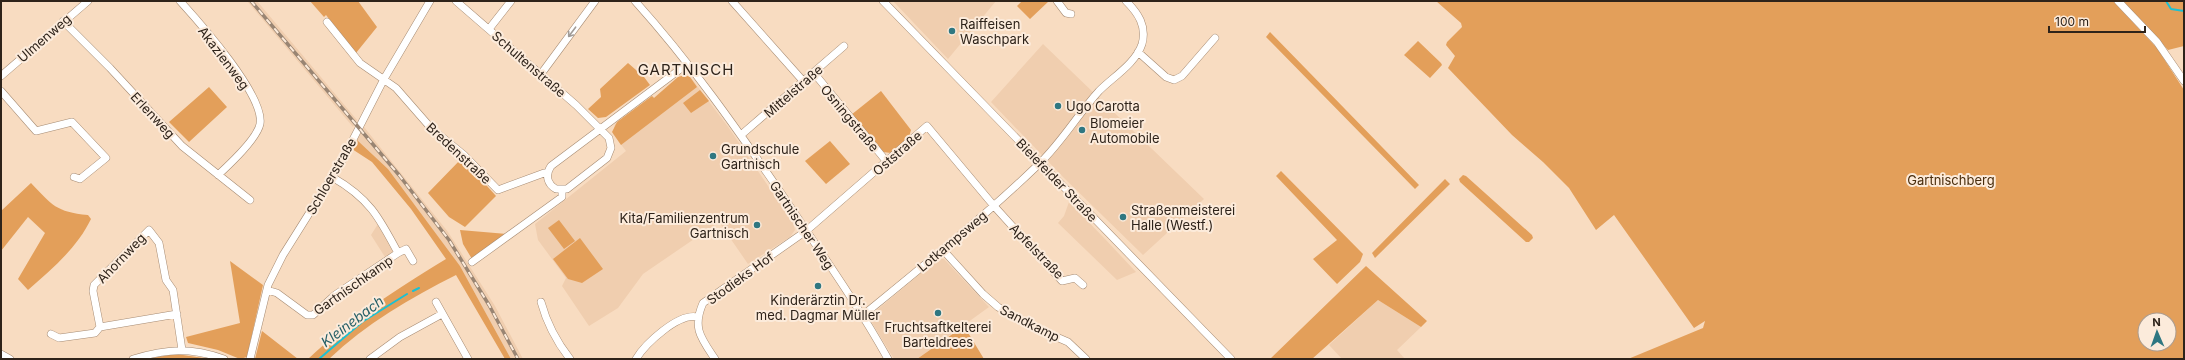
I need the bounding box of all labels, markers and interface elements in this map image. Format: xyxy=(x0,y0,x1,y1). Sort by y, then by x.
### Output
scale bar xyxy=(2049,8,2145,34)
street label: Ulmenweg xyxy=(14,10,74,66)
text: 100 m xyxy=(2055,14,2089,29)
place label: Raiffeisen Waschpark xyxy=(960,16,1029,47)
street label: Akazienweg xyxy=(195,23,253,93)
marker: Raiffeisen Waschpark xyxy=(947,26,957,36)
one-way arrow xyxy=(568,27,576,38)
street label: Schultenstraße xyxy=(489,28,569,100)
district label: GARTNISCH xyxy=(638,60,734,79)
street label: Mittelstraße xyxy=(760,61,826,121)
street label: Osningstraße xyxy=(817,81,883,155)
street label: Erlenweg xyxy=(128,89,178,141)
place label: Ugo Carotta xyxy=(1066,98,1140,114)
marker: Ugo Carotta xyxy=(1053,101,1063,111)
place label: Blomeier Automobile xyxy=(1090,115,1160,146)
street label: Bredenstraße xyxy=(423,119,495,187)
marker: Blomeier Automobile xyxy=(1077,125,1087,135)
street label: Oststraße xyxy=(869,127,925,179)
street label: Schloerstraße xyxy=(303,135,359,217)
street label: Bielefelder Straße xyxy=(1013,135,1101,225)
place label: Grundschule Gartnisch xyxy=(721,141,799,172)
marker: Grundschule Gartnisch xyxy=(708,151,718,161)
park label: Gartnischberg xyxy=(1907,172,1995,188)
street label: Gartnischer Weg xyxy=(767,178,837,272)
place label: Straßenmeisterei Halle (Westf.) xyxy=(1131,202,1235,233)
street label: Lotkampsweg xyxy=(914,207,990,275)
place label: Kita/Familienzentrum Gartnisch xyxy=(619,210,749,241)
marker: Straßenmeisterei Halle (Westf.) xyxy=(1118,212,1128,222)
marker: Kita/Familienzentrum Gartnisch xyxy=(752,220,762,230)
street label: Apfelstraße xyxy=(1007,220,1067,282)
street label: Ahornweg xyxy=(93,230,149,286)
street label: Stodieks Hof xyxy=(703,248,777,308)
street label: Gartnischkamp xyxy=(310,252,396,318)
marker: Kinderärztin Dr. med. Dagmar Müller xyxy=(813,281,823,291)
water label: Kleinebach xyxy=(317,292,387,350)
place label: Kinderärztin Dr. med. Dagmar Müller xyxy=(756,292,880,323)
street label: Sandkamp xyxy=(997,301,1063,345)
marker: Fruchtsaftkelterei Barteldrees xyxy=(933,308,943,318)
north arrow xyxy=(2137,312,2177,352)
text: N xyxy=(2152,315,2161,329)
place label: Fruchtsaftkelterei Barteldrees xyxy=(885,319,991,350)

